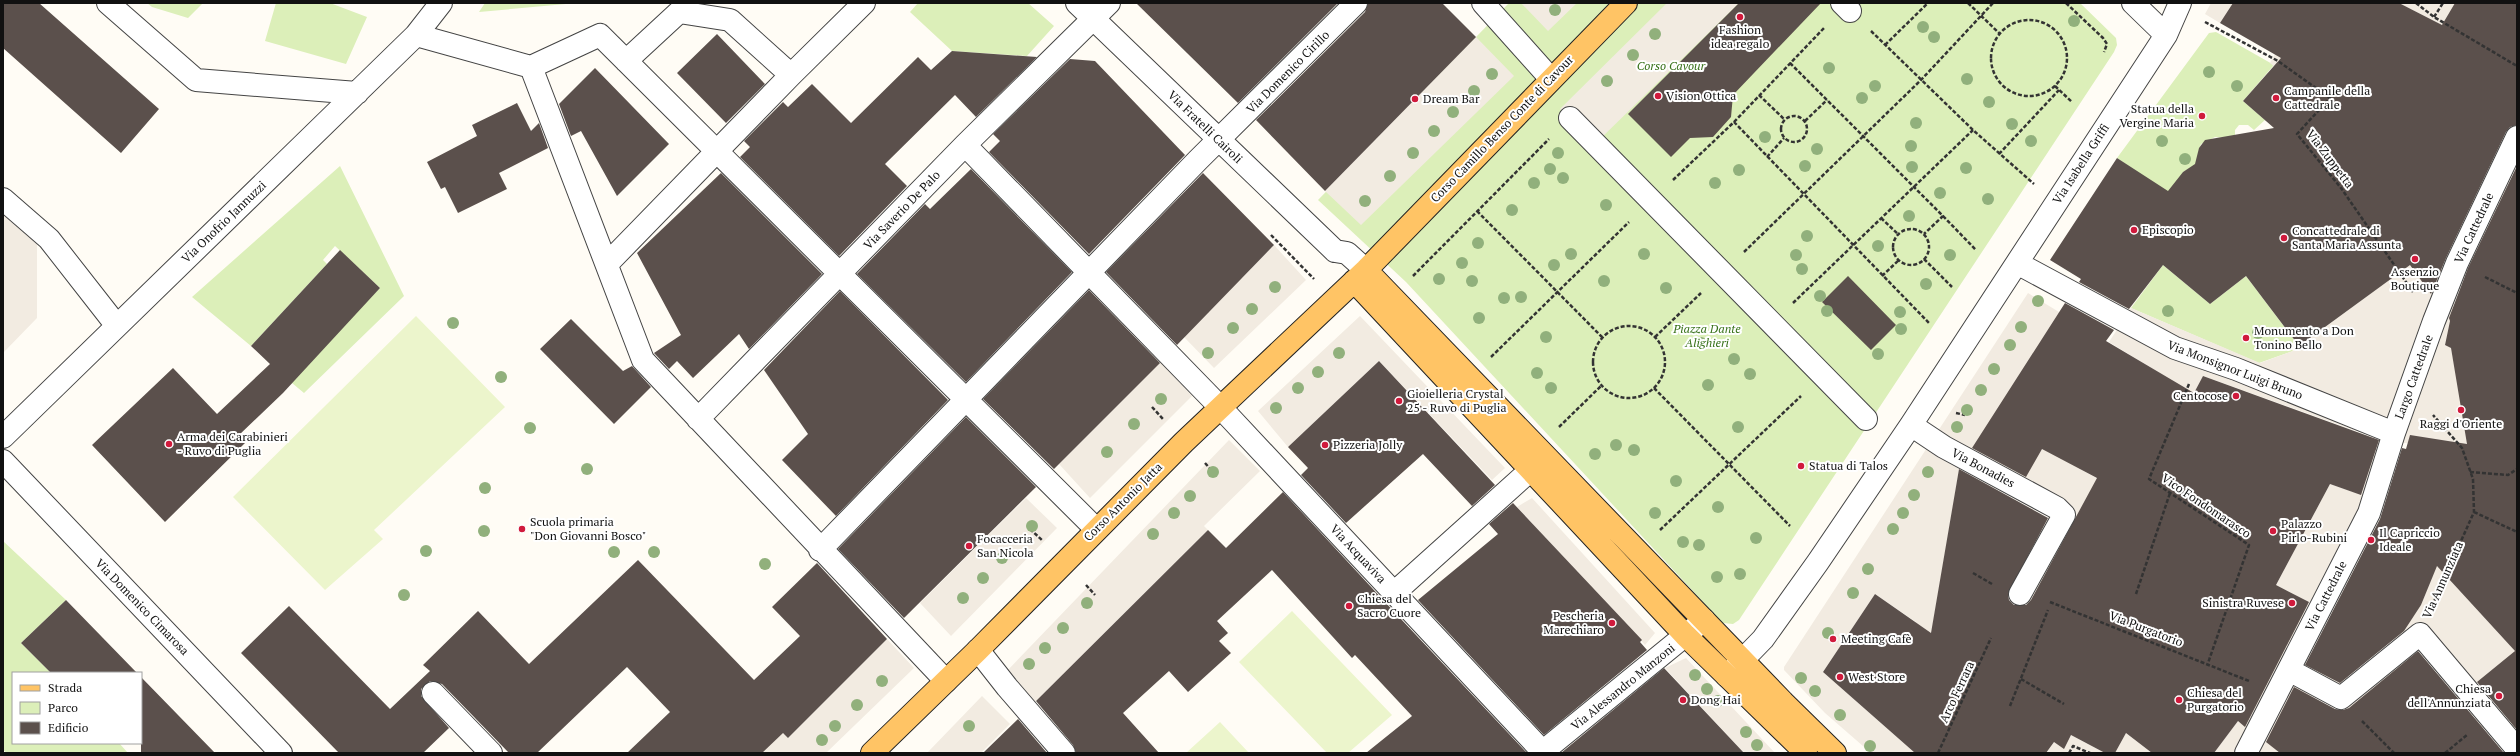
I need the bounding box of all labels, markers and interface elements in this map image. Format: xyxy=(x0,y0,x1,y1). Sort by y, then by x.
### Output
marker: Fashion idea regalo xyxy=(1735,12,1745,22)
place label: Fashion idea regalo xyxy=(1711,22,1770,51)
street label: Via Domenico Cirillo xyxy=(1243,27,1333,116)
street label: Corso Camillo Benso Conte di Cavour xyxy=(1427,52,1576,205)
park label: Corso Cavour xyxy=(1637,58,1707,73)
place label: Campanile della Cattedrale xyxy=(2284,83,2370,112)
street label: Via Fratelli Cairoli xyxy=(1165,87,1246,166)
place label: Vision Ottica xyxy=(1666,88,1736,103)
place label: Dream Bar xyxy=(1423,91,1480,106)
marker: Vision Ottica xyxy=(1653,91,1663,101)
marker: Campanile della Cattedrale xyxy=(2271,93,2281,103)
marker: Dream Bar xyxy=(1410,94,1420,104)
place label: Statua della Vergine Maria xyxy=(2119,101,2194,130)
marker: Statua della Vergine Maria xyxy=(2197,111,2207,121)
street label: Via Isabella Griffi xyxy=(2049,121,2112,207)
street label: Via Zuppetta xyxy=(2303,126,2357,191)
street label: Via Saverio De Palo xyxy=(860,167,943,252)
street label: Via Onofrio Jannuzzi xyxy=(178,177,269,266)
street label: Via Cattedrale xyxy=(2451,190,2497,266)
place label: Episcopio xyxy=(2142,222,2194,237)
place label: Concattedrale di Santa Maria Assunta xyxy=(2292,223,2402,252)
marker: Episcopio xyxy=(2129,225,2139,235)
marker: Concattedrale di Santa Maria Assunta xyxy=(2279,233,2289,243)
marker: Assenzio Boutique xyxy=(2410,254,2420,264)
place label: Assenzio Boutique xyxy=(2391,264,2439,293)
park label: Piazza Dante Alighieri xyxy=(1672,321,1741,350)
place label: Monumento a Don Tonino Bello xyxy=(2254,323,2354,352)
marker: Monumento a Don Tonino Bello xyxy=(2241,333,2251,343)
street label: Largo Cattedrale xyxy=(2391,333,2436,421)
street label: Via Monsignor Luigi Bruno xyxy=(2165,337,2305,402)
place label: Gioielleria Crystal 25 - Ruvo di Puglia xyxy=(1407,386,1507,415)
place label: Centocose xyxy=(2173,388,2228,403)
marker: Centocose xyxy=(2231,391,2241,401)
marker: Gioielleria Crystal 25 - Ruvo di Puglia xyxy=(1394,396,1404,406)
marker: Raggi d'Oriente xyxy=(2456,405,2466,415)
place label: Raggi d'Oriente xyxy=(2420,416,2502,431)
place label: Arma dei Carabinieri - Ruvo di Puglia xyxy=(177,429,288,458)
place label: Pizzeria Jolly xyxy=(1333,437,1403,452)
marker: Arma dei Carabinieri - Ruvo di Puglia xyxy=(164,439,174,449)
marker: Pizzeria Jolly xyxy=(1320,440,1330,450)
street label: Via Bonadies xyxy=(1949,445,2017,490)
place label: Statua di Talos xyxy=(1809,458,1888,473)
street label: Corso Antonio Jatta xyxy=(1080,459,1165,544)
marker: Statua di Talos xyxy=(1796,461,1806,471)
street label: Vico Fondomarasco xyxy=(2159,470,2254,541)
place label: Scuola primaria "Don Giovanni Bosco" xyxy=(530,514,646,543)
place label: Palazzo Pirlo-Rubini xyxy=(2281,516,2348,545)
street label: Via Acquaviva xyxy=(1327,521,1389,586)
marker: Scuola primaria "Don Giovanni Bosco" xyxy=(517,524,527,534)
place label: Il Capriccio Ideale xyxy=(2379,525,2440,554)
marker: Palazzo Pirlo-Rubini xyxy=(2268,526,2278,536)
place label: Focacceria San Nicola xyxy=(977,531,1034,560)
marker: Il Capriccio Ideale xyxy=(2366,535,2376,545)
street label: Via Annunziata xyxy=(2419,539,2466,621)
marker: Focacceria San Nicola xyxy=(964,541,974,551)
street label: Via Domenico Cimarosa xyxy=(92,555,192,658)
street label: Via Cattedrale xyxy=(2302,558,2350,633)
place label: Chiesa del Sacro Cuore xyxy=(1357,591,1421,620)
place label: Sinistra Ruvese xyxy=(2202,595,2284,610)
marker: Sinistra Ruvese xyxy=(2287,598,2297,608)
marker: Chiesa del Sacro Cuore xyxy=(1344,601,1354,611)
place label: Pescheria Marechiaro xyxy=(1543,608,1604,637)
street label: Via Purgatorio xyxy=(2107,608,2185,650)
marker: Pescheria Marechiaro xyxy=(1607,618,1617,628)
place label: Meeting Cafè xyxy=(1841,631,1912,646)
marker: Meeting Cafè xyxy=(1828,634,1838,644)
street label: Via Alessandro Manzoni xyxy=(1568,640,1678,733)
street label: Arco Ferrara xyxy=(1936,659,1977,725)
place label: West Store xyxy=(1848,669,1905,684)
legend xyxy=(12,672,142,744)
marker: West Store xyxy=(1835,672,1845,682)
text: Strada xyxy=(48,680,82,695)
place label: Chiesa dell'Annunziata xyxy=(2407,681,2491,710)
place label: Chiesa del Purgatorio xyxy=(2187,685,2244,714)
marker: Chiesa dell'Annunziata xyxy=(2494,691,2504,701)
place label: Dong Hai xyxy=(1691,692,1741,707)
marker: Dong Hai xyxy=(1678,695,1688,705)
marker: Chiesa del Purgatorio xyxy=(2174,695,2184,705)
text: Parco xyxy=(48,700,78,715)
text: Edificio xyxy=(48,720,89,735)

